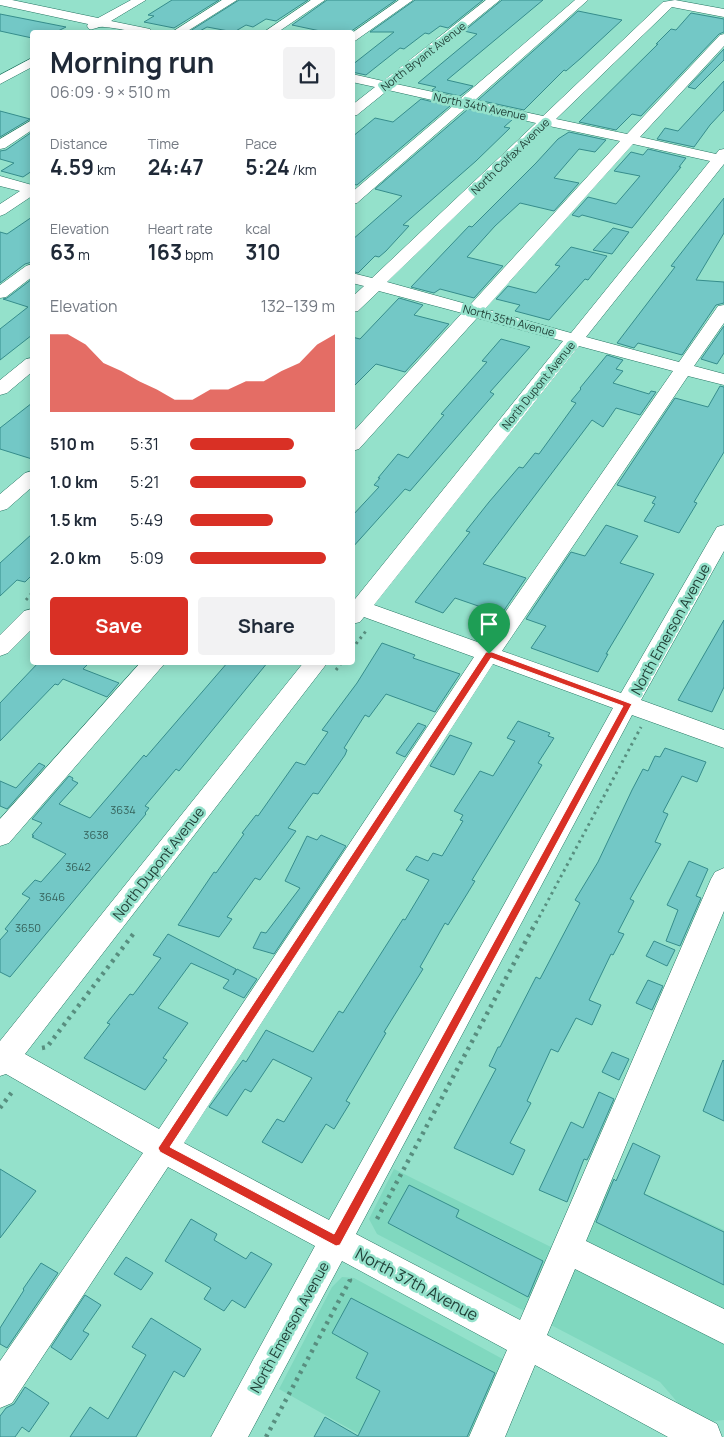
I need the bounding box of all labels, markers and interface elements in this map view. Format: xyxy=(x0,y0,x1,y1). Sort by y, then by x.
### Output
street label: North Bryant Avenue xyxy=(377,18,469,94)
text: Morning run xyxy=(50,43,214,81)
button: share xyxy=(283,47,335,99)
text: 06:09 · 9 × 510 m xyxy=(50,81,170,103)
street label: North 34th Avenue xyxy=(432,89,528,123)
street label: North Colfax Avenue xyxy=(468,114,553,197)
text: Distance xyxy=(50,134,107,153)
text: Time xyxy=(148,134,179,153)
text: Pace xyxy=(245,134,277,153)
text: 4.59 xyxy=(50,153,94,181)
text: 24:47 xyxy=(148,153,204,181)
text: 5:24 xyxy=(245,153,290,181)
text: km xyxy=(94,160,116,179)
text: /km xyxy=(290,160,317,179)
text: Elevation xyxy=(50,219,109,238)
text: Heart rate xyxy=(148,219,213,238)
text: kcal xyxy=(245,219,271,238)
text: 63 xyxy=(50,238,75,266)
text: 163 xyxy=(148,238,182,266)
text: 310 xyxy=(245,238,281,266)
text: m xyxy=(75,245,90,264)
text: bpm xyxy=(182,245,213,264)
text: Elevation xyxy=(50,295,118,317)
text: 132–139 m xyxy=(261,295,335,317)
street label: North 35th Avenue xyxy=(461,301,557,340)
street label: North Dupont Avenue xyxy=(498,338,578,432)
text: 510 m xyxy=(50,433,95,455)
text: 5:31 xyxy=(130,433,159,455)
text: 1.0 km xyxy=(50,471,98,493)
text: 5:21 xyxy=(130,471,159,493)
text: 1.5 km xyxy=(50,509,97,531)
text: 5:49 xyxy=(130,509,163,531)
text: 2.0 km xyxy=(50,547,101,569)
text: 5:09 xyxy=(130,547,164,569)
street label: North Emerson Avenue xyxy=(626,560,714,698)
button: Save xyxy=(50,597,188,655)
button: Share xyxy=(198,597,335,655)
pin xyxy=(468,603,510,654)
icon: arrive xyxy=(475,610,503,638)
house number: 3634 xyxy=(110,802,136,817)
street label: North Dupont Avenue xyxy=(108,803,208,923)
house number: 3638 xyxy=(83,827,109,842)
house number: 3642 xyxy=(65,859,91,874)
house number: 3646 xyxy=(39,889,65,904)
house number: 3650 xyxy=(15,920,41,935)
street label: North 37th Avenue xyxy=(352,1242,482,1326)
street label: North Emerson Avenue xyxy=(245,1258,333,1396)

